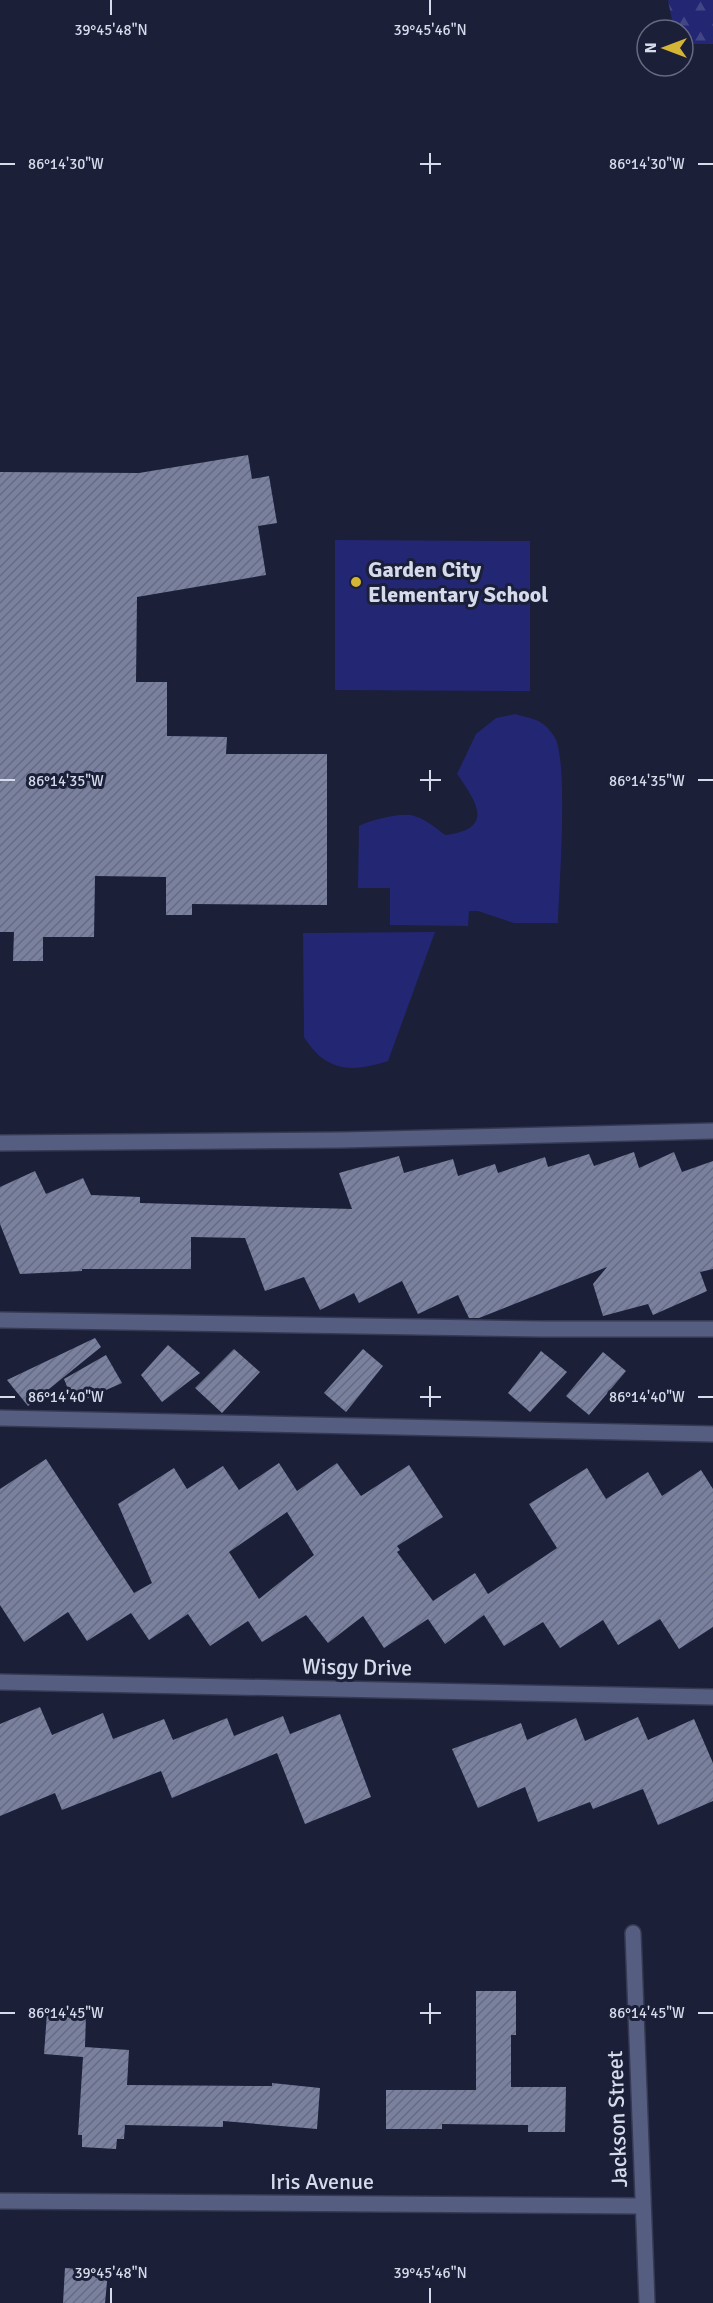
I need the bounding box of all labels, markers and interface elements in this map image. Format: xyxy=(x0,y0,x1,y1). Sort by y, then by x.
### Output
north arrow xyxy=(635,18,695,78)
text: 39°45'48"N xyxy=(74,21,148,39)
text: 39°45'46"N xyxy=(393,21,467,39)
text: N xyxy=(641,42,661,54)
text: 86°14'30"W xyxy=(28,155,104,173)
text: 86°14'30"W xyxy=(609,155,685,173)
place label: Garden City Elementary School xyxy=(368,556,548,608)
marker: Garden City Elementary School xyxy=(349,575,363,589)
text: 86°14'35"W xyxy=(28,772,104,790)
text: 86°14'35"W xyxy=(609,772,685,790)
text: 86°14'40"W xyxy=(28,1388,104,1406)
text: 86°14'40"W xyxy=(609,1388,685,1406)
street label: Wisgy Drive xyxy=(302,1653,412,1681)
text: 86°14'45"W xyxy=(28,2004,104,2022)
text: 86°14'45"W xyxy=(609,2004,685,2022)
street label: Jackson Street xyxy=(601,2050,633,2188)
street label: Iris Avenue xyxy=(270,2168,374,2195)
text: 39°45'48"N xyxy=(74,2264,148,2282)
text: 39°45'46"N xyxy=(393,2264,467,2282)

